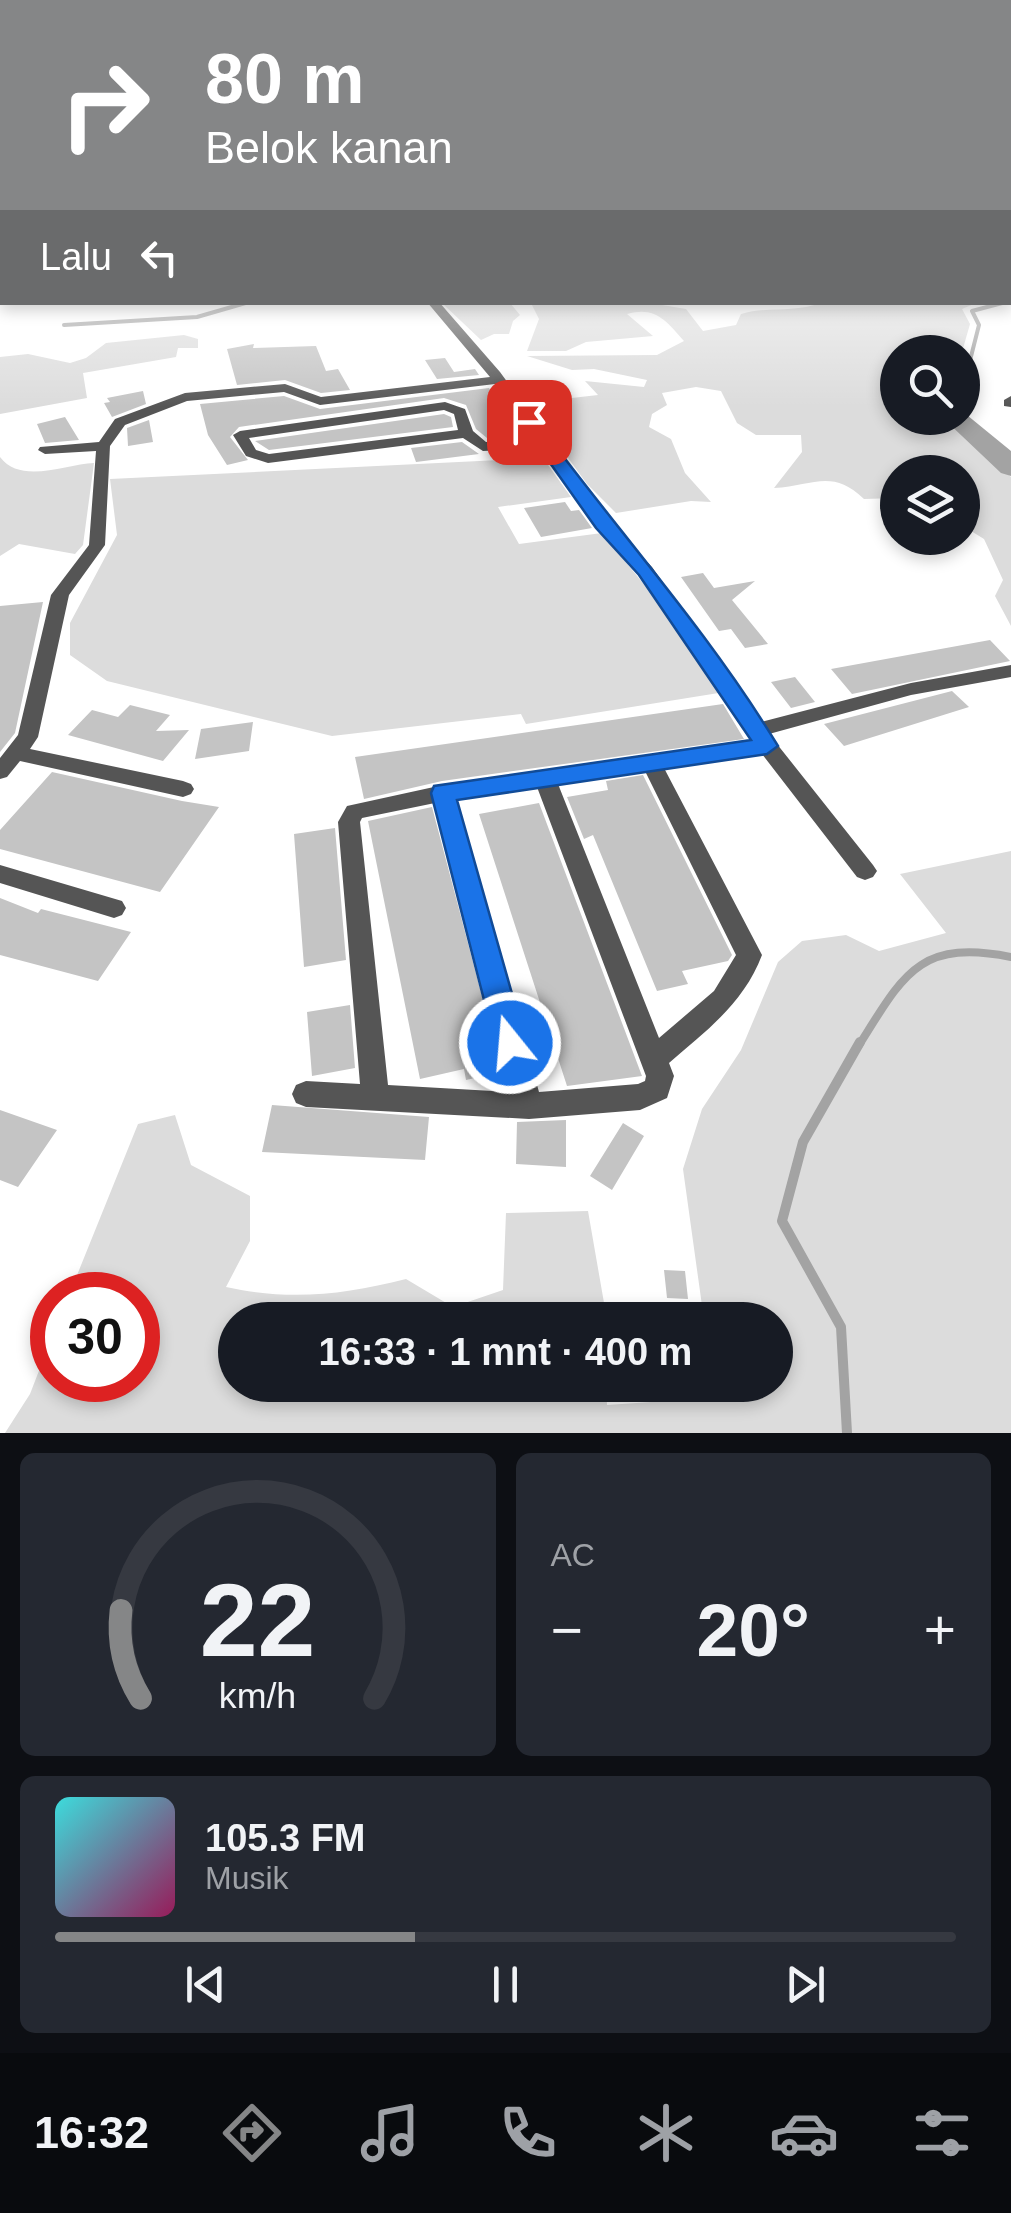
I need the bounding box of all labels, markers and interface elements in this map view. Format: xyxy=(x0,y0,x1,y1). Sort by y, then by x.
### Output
icon: right xyxy=(40,40,170,170)
text: 80 m xyxy=(205,40,365,118)
text: Belok kanan xyxy=(205,122,453,173)
icon: left xyxy=(132,230,187,285)
text: Lalu xyxy=(40,236,112,278)
map controls xyxy=(880,335,980,555)
button: search xyxy=(880,335,980,435)
pin xyxy=(487,380,572,465)
icon: arrive xyxy=(502,395,557,450)
button: layers xyxy=(880,455,980,555)
position arrow xyxy=(458,991,562,1095)
speed limit sign: 30 xyxy=(30,1272,160,1402)
text: 16:33 · 1 mnt · 400 m xyxy=(319,1331,692,1373)
text: AC xyxy=(551,1537,595,1573)
text: 22 xyxy=(200,1562,316,1678)
text: 20° xyxy=(697,1588,810,1672)
text: − xyxy=(551,1599,583,1661)
text: + xyxy=(924,1599,956,1661)
text: km/h xyxy=(219,1676,296,1716)
text: 105.3 FM xyxy=(205,1817,366,1859)
text: Musik xyxy=(205,1860,289,1896)
icon: previous xyxy=(178,1957,233,2012)
icon: pause xyxy=(478,1957,533,2012)
icon: next xyxy=(778,1957,833,2012)
icon: directions xyxy=(217,2098,287,2168)
icon: music xyxy=(355,2098,425,2168)
icon: phone xyxy=(493,2098,563,2168)
icon: climate xyxy=(631,2098,701,2168)
icon: car xyxy=(769,2098,839,2168)
icon: filters xyxy=(907,2098,977,2168)
text: 16:32 xyxy=(34,2107,149,2158)

